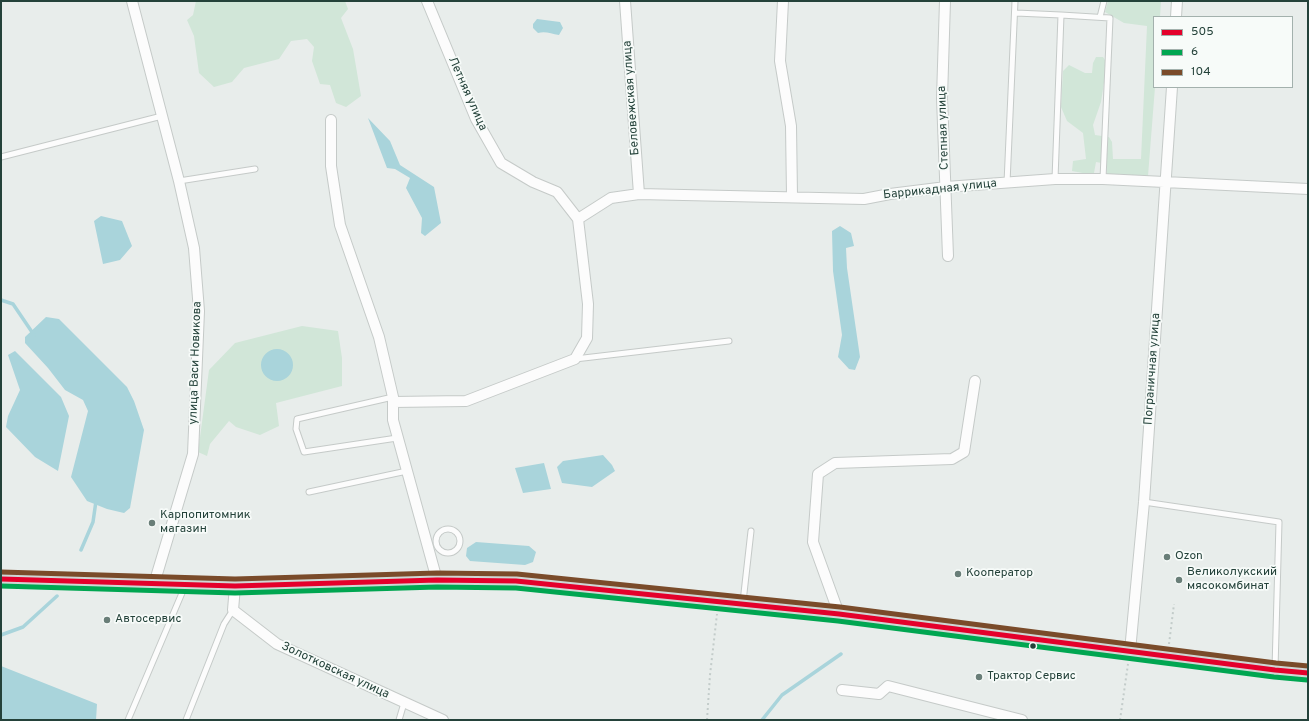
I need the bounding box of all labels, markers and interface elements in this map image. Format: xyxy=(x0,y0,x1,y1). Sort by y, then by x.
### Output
legend xyxy=(1153,16,1293,88)
text: 505 xyxy=(1191,24,1214,40)
street label: Беловежская улица xyxy=(621,40,643,156)
text: 6 xyxy=(1191,44,1198,60)
street label: Летняя улица xyxy=(444,55,490,133)
text: 104 xyxy=(1191,64,1211,80)
street label: Степная улица xyxy=(935,86,953,170)
street label: Баррикадная улица xyxy=(883,177,997,203)
street label: улица Васи Новикова xyxy=(187,301,205,425)
street label: Пограничная улица xyxy=(1142,313,1164,425)
place label: Карпопитомник магазин xyxy=(160,509,251,537)
marker: Карпопитомник магазин xyxy=(147,518,157,528)
place label: Ozon xyxy=(1175,550,1203,564)
marker: Ozon xyxy=(1162,552,1172,562)
place label: Великолукский мясокомбинат xyxy=(1187,566,1277,594)
place label: Кооператор xyxy=(966,567,1033,581)
marker: Кооператор xyxy=(953,569,963,579)
marker: Великолукский мясокомбинат xyxy=(1174,575,1184,585)
place label: Автосервис xyxy=(115,613,181,627)
marker: Автосервис xyxy=(102,615,112,625)
street label: Золотковская улица xyxy=(279,640,391,702)
unlabelled marker xyxy=(1028,641,1038,651)
place label: Трактор Сервис xyxy=(987,670,1076,684)
marker: Трактор Сервис xyxy=(974,672,984,682)

